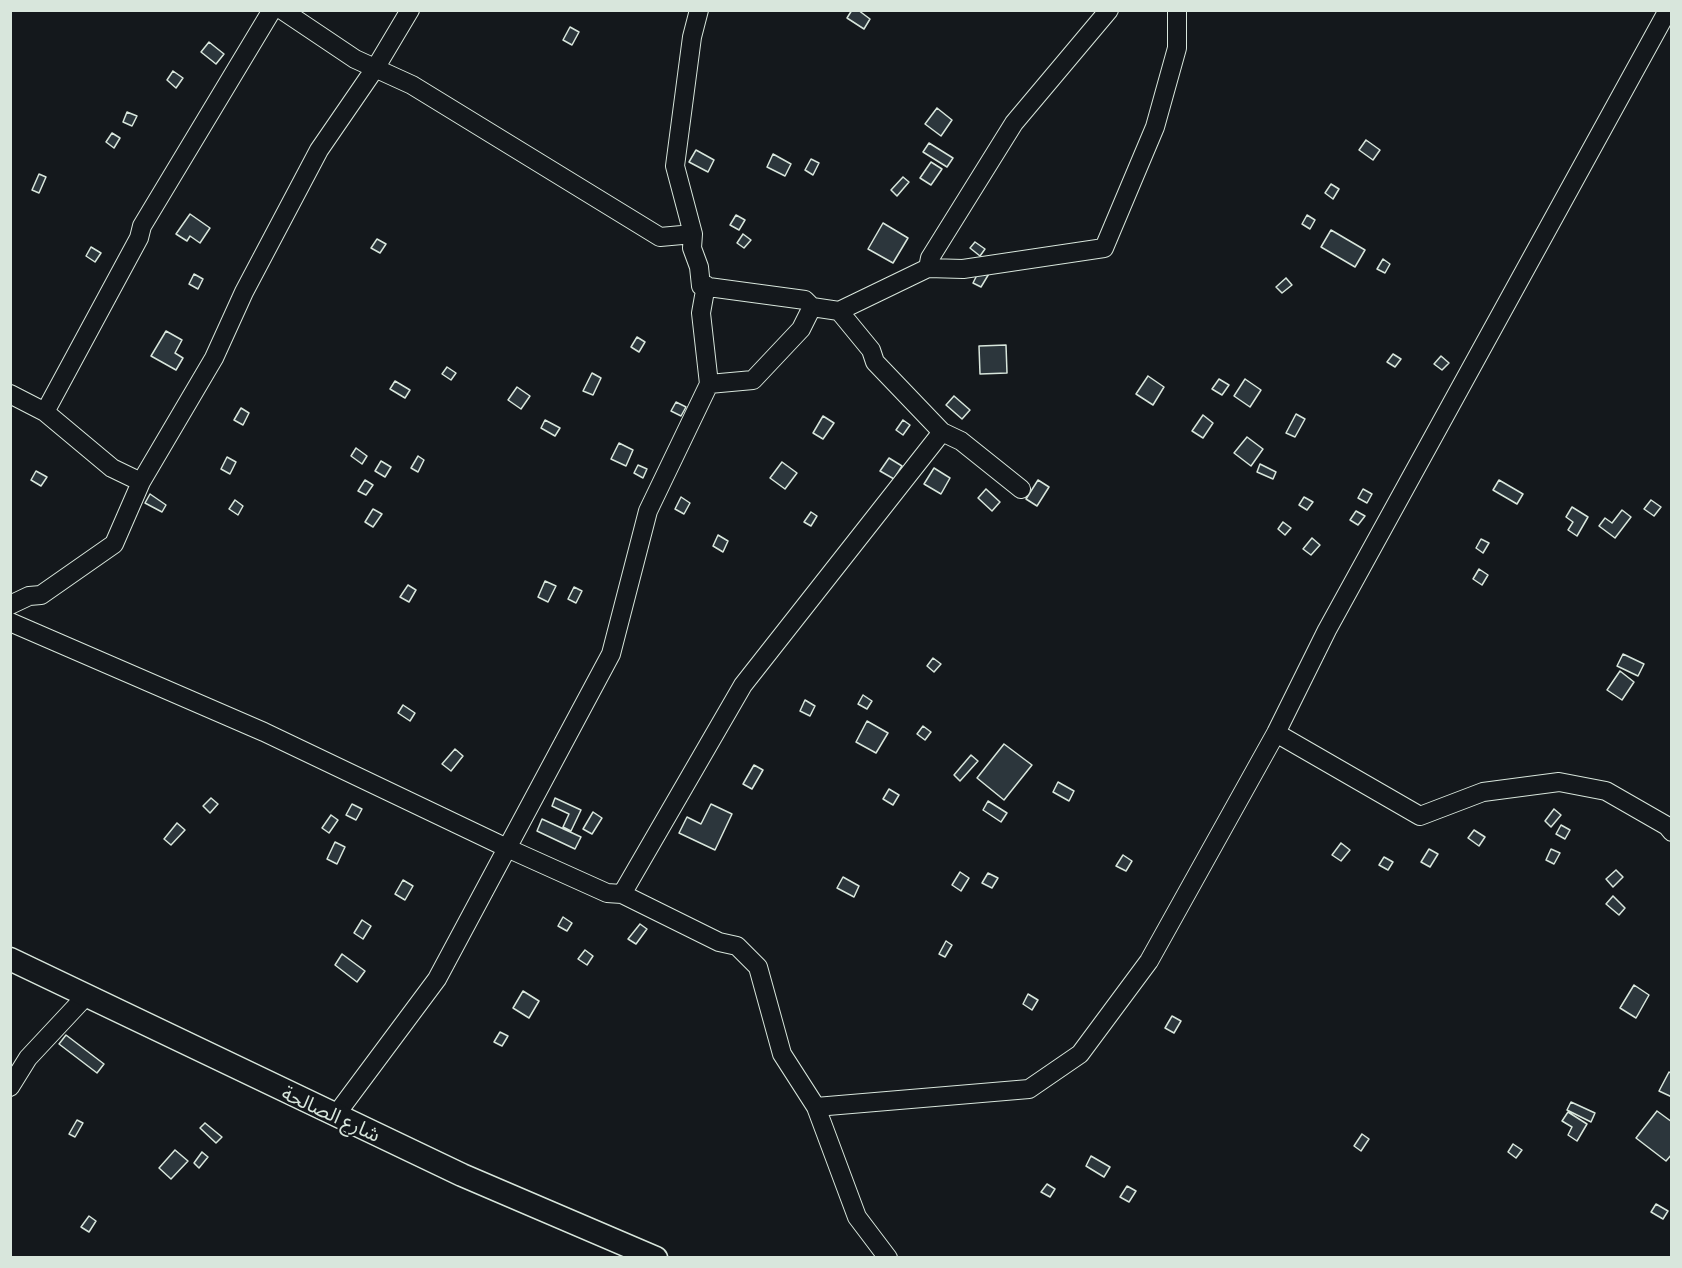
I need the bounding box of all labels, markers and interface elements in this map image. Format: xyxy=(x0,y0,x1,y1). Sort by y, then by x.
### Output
street label: شارع الصالحة xyxy=(278,1081,384,1147)

